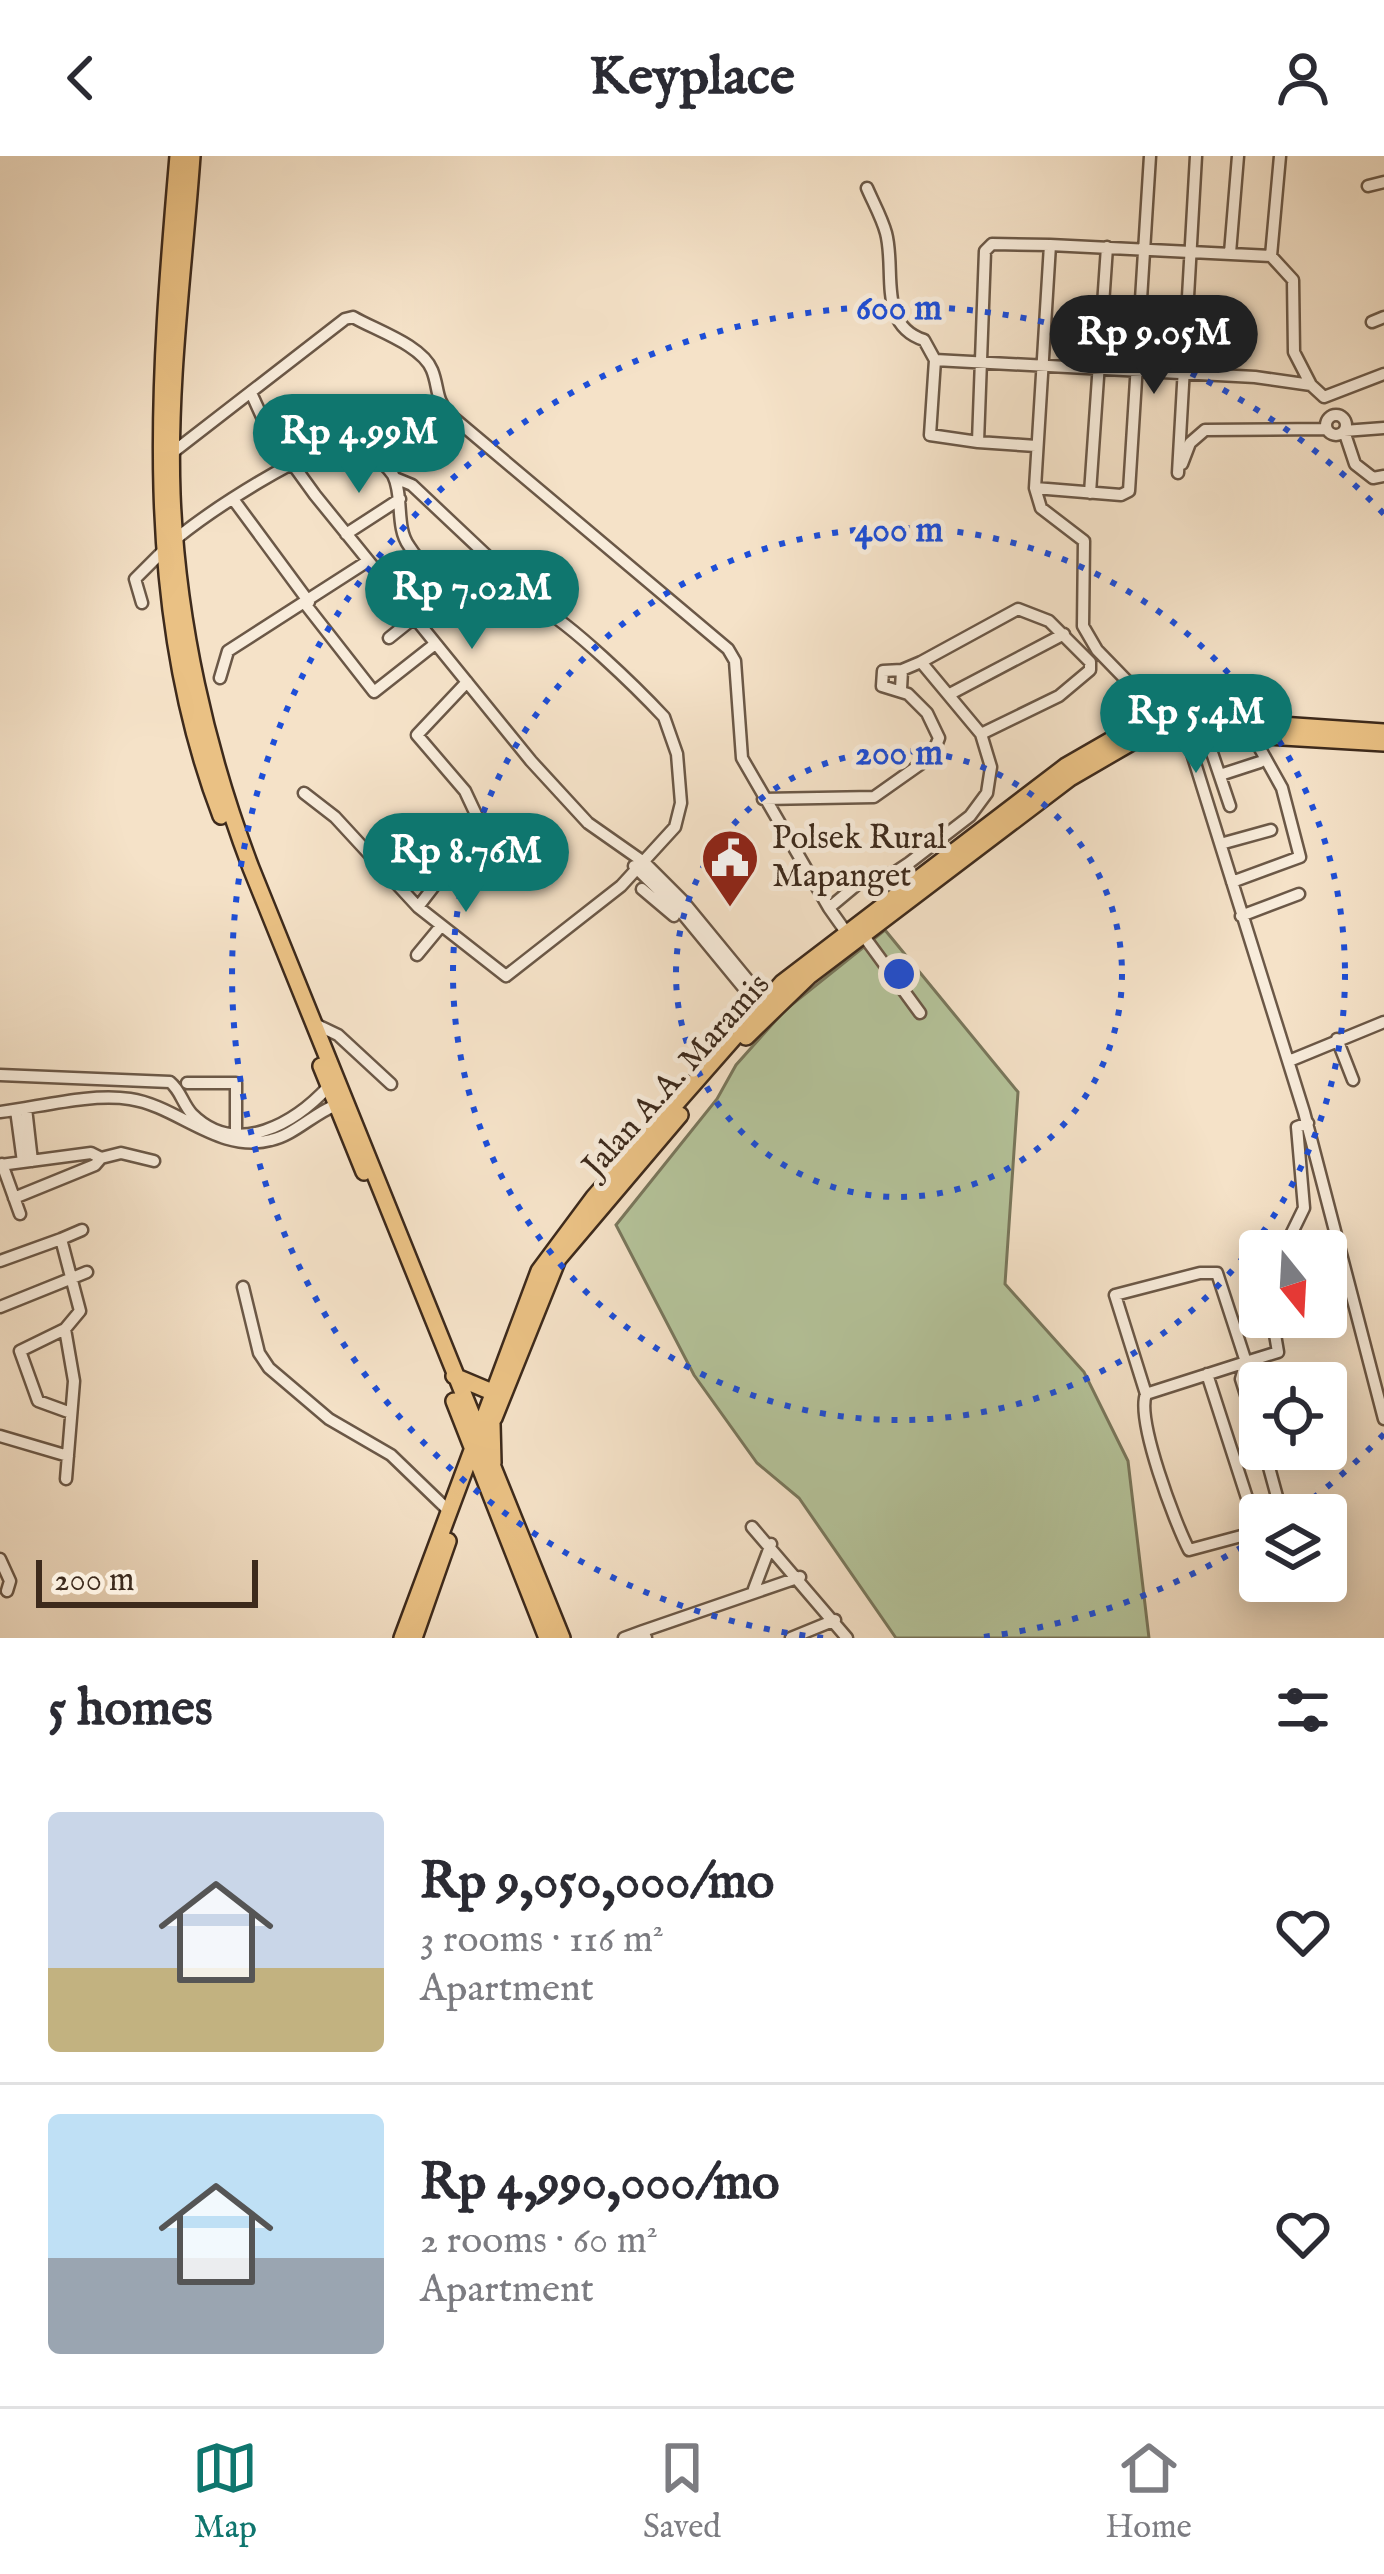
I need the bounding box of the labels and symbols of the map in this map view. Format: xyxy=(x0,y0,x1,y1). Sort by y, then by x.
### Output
text: 600 m xyxy=(856,286,942,332)
pin: Rp 9.05M xyxy=(1030,295,1278,397)
pin: Rp 4.99M xyxy=(235,394,483,496)
text: 400 m xyxy=(855,508,944,554)
pin: Rp 7.02M xyxy=(348,550,596,652)
pin: Rp 5.4M xyxy=(1085,674,1307,776)
text: 200 m xyxy=(855,731,943,777)
pin: Rp 8.76M xyxy=(342,813,590,915)
place label: Polsek Rural Mapanget xyxy=(772,818,946,898)
public building icon: Polsek Rural Mapanget xyxy=(699,827,761,909)
centre of rings xyxy=(878,953,920,995)
street label: Jalan A.A. Maramis xyxy=(572,965,780,1190)
north arrow xyxy=(1239,1230,1347,1338)
scale bar xyxy=(36,1554,258,1607)

